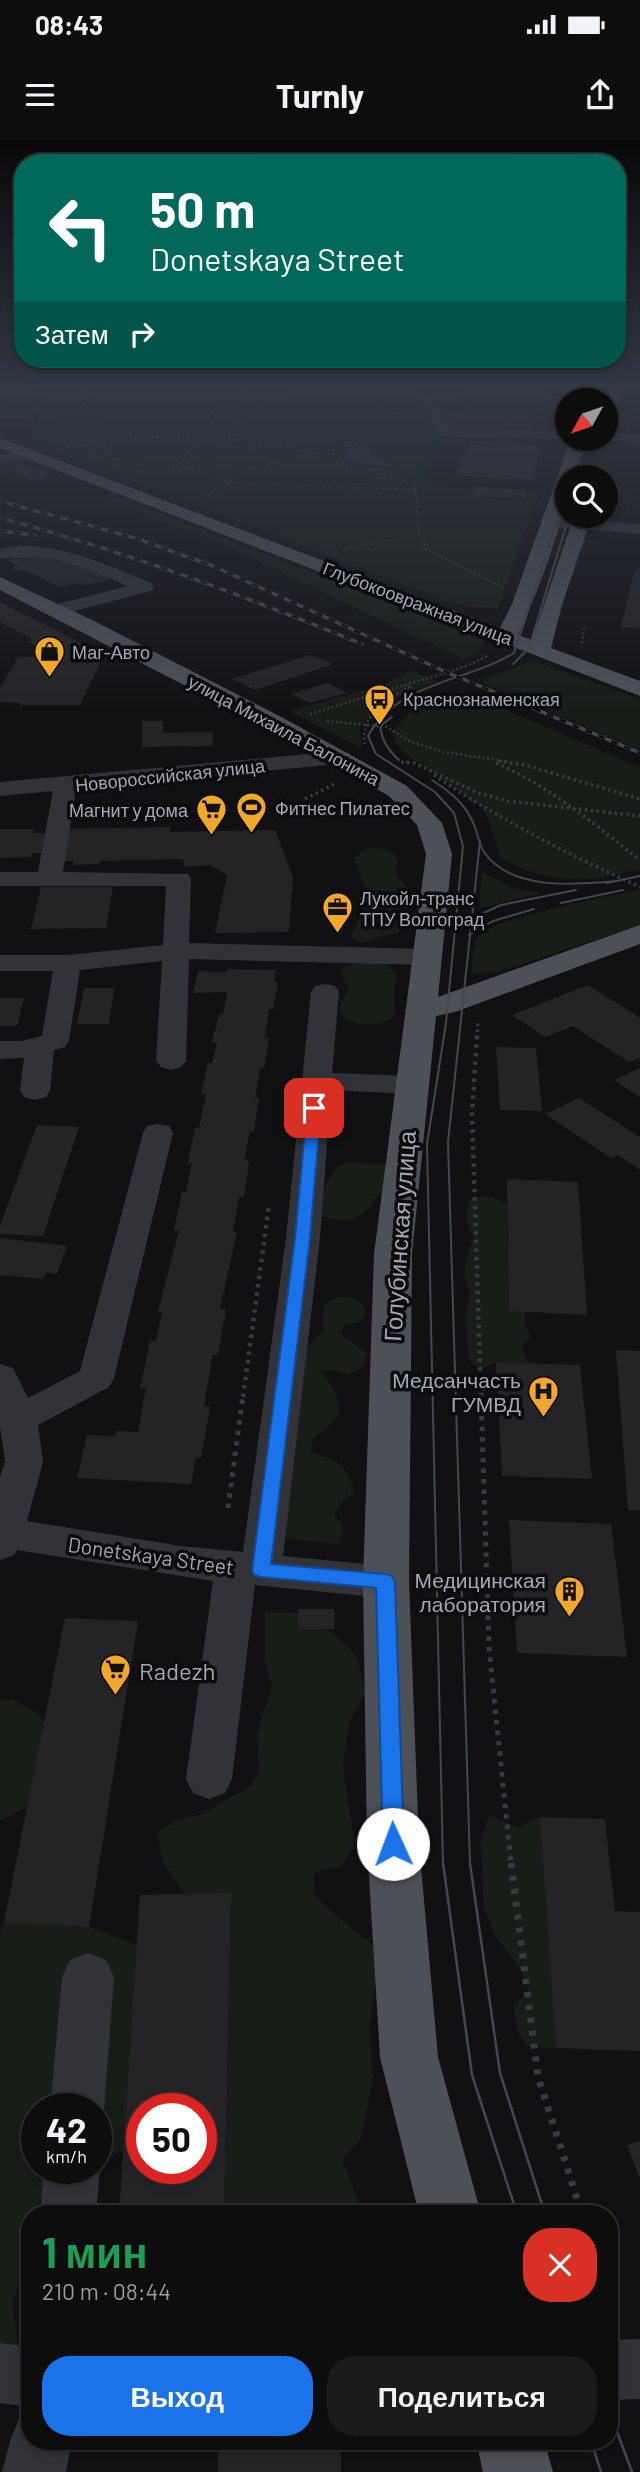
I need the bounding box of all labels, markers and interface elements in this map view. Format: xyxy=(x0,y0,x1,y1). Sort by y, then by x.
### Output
text: 08:43 xyxy=(35,9,103,40)
icon: menu xyxy=(21,76,59,114)
text: Turnly xyxy=(276,76,364,114)
icon: share xyxy=(581,76,619,114)
text: 50 m xyxy=(150,179,255,238)
icon: left xyxy=(35,182,126,273)
text: Donetskaya Street xyxy=(150,239,405,277)
icon: right xyxy=(123,315,161,353)
text: Затем xyxy=(35,318,109,349)
north arrow xyxy=(555,388,618,452)
map controls xyxy=(555,388,618,528)
button: search xyxy=(555,465,618,528)
street label: Глубокоовражная улица xyxy=(320,557,517,650)
shop icon: Маг-Авто xyxy=(32,635,66,679)
place label: Маг-Авто xyxy=(72,641,150,663)
street label: улица Михаила Балонина xyxy=(185,670,384,790)
bus stop icon: Краснознаменская xyxy=(363,682,397,726)
place label: Краснознаменская xyxy=(403,688,560,710)
street label: Новороссийская улица xyxy=(74,754,267,796)
sports icon: Фитнес Пилатес xyxy=(235,791,269,835)
supermarket icon: Магнит у дома xyxy=(194,793,228,837)
place label: Фитнес Пилатес xyxy=(275,797,410,819)
place label: Магнит у дома xyxy=(69,799,189,821)
place label: Лукойл-транс ТПУ Волгоград xyxy=(360,887,485,930)
office icon: Лукойл-транс ТПУ Волгоград xyxy=(320,891,354,935)
pin xyxy=(284,1078,344,1138)
icon: arrive xyxy=(295,1089,333,1127)
street label: Голубинская улица xyxy=(377,1129,421,1342)
place label: Медсанчасть ГУМВД xyxy=(392,1367,521,1416)
hospital icon: Медсанчасть ГУМВД xyxy=(527,1374,561,1418)
street label: Donetskaya Street xyxy=(67,1531,235,1579)
place label: Медицинская лаборатория xyxy=(415,1567,546,1616)
building icon: Медицинская лаборатория xyxy=(552,1574,586,1618)
supermarket icon: Radezh xyxy=(99,1653,133,1697)
place label: Radezh xyxy=(139,1656,215,1685)
position arrow xyxy=(356,1807,430,1881)
speed limit sign: 50 xyxy=(126,2093,217,2184)
text: 42 xyxy=(46,2108,87,2150)
text: km/h xyxy=(46,2145,87,2167)
text: 1 мин xyxy=(42,2226,148,2276)
button: close xyxy=(523,2228,597,2302)
text: 210 m · 08:44 xyxy=(42,2277,171,2305)
button: Выход xyxy=(42,2356,313,2436)
button: Поделиться xyxy=(327,2356,597,2436)

